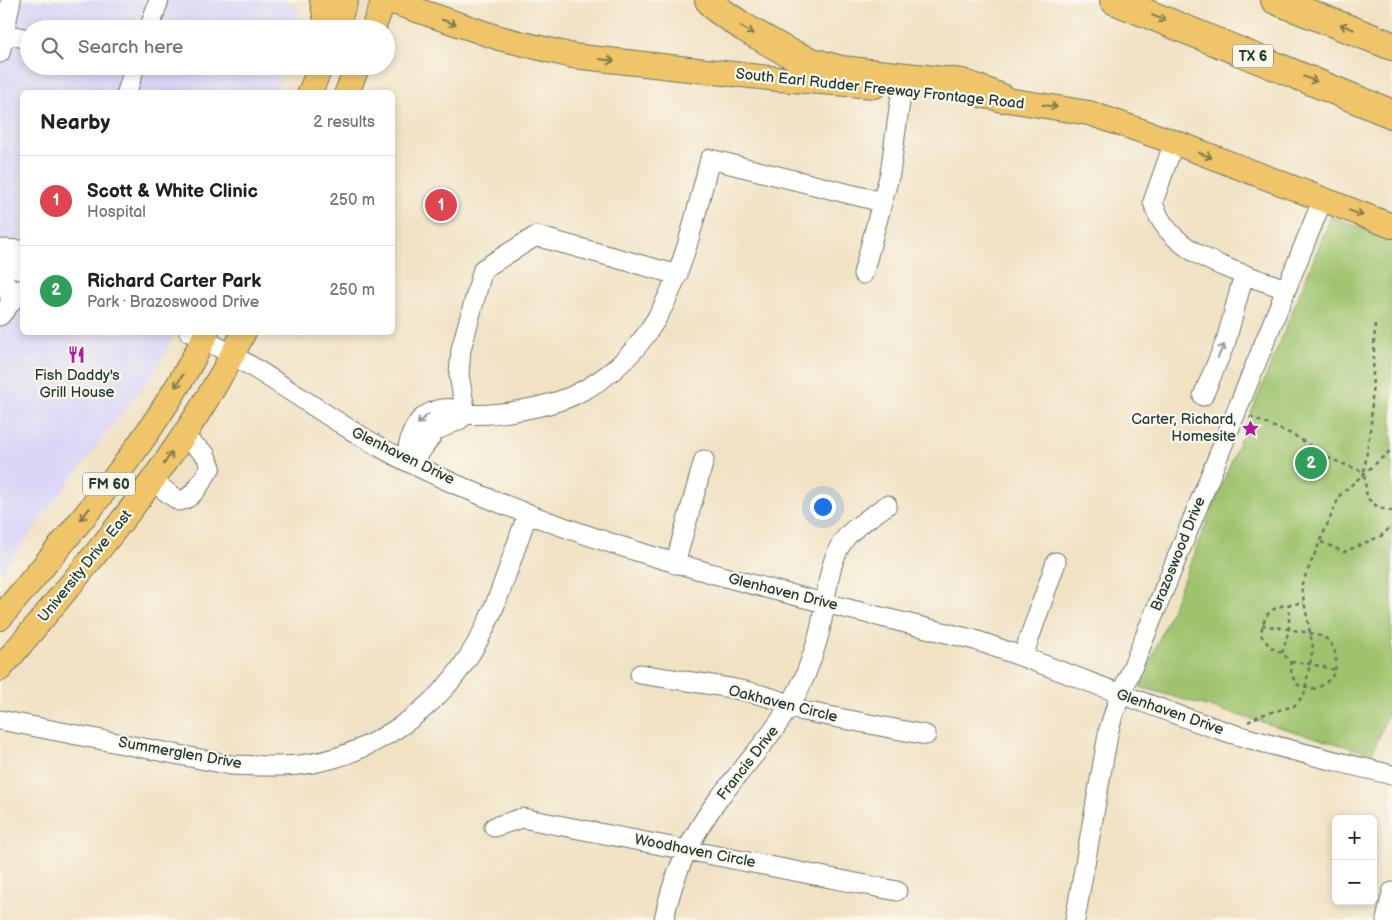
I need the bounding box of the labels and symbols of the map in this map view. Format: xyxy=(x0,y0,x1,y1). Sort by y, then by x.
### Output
one-way arrow xyxy=(1152,15,1167,24)
one-way arrow xyxy=(441,17,457,27)
one-way arrow xyxy=(1340,22,1355,32)
one-way arrow xyxy=(740,25,754,35)
road number: TX 6 xyxy=(1233,44,1273,68)
one-way arrow xyxy=(599,55,615,65)
street label: South Earl Rudder Freeway Frontage Road xyxy=(735,64,1025,114)
one-way arrow xyxy=(1302,75,1317,84)
one-way arrow xyxy=(1042,102,1058,112)
one-way arrow xyxy=(1197,150,1212,160)
pin: 1 xyxy=(425,186,457,224)
one-way arrow xyxy=(1348,209,1364,218)
restaurant icon: Fish Daddy's Grill House xyxy=(67,344,87,364)
one-way arrow xyxy=(1217,344,1226,359)
place label: Fish Daddy's Grill House xyxy=(34,366,120,402)
one-way arrow xyxy=(173,374,183,388)
place label: Carter, Richard, Homesite xyxy=(1131,410,1236,446)
one-way arrow xyxy=(417,413,429,425)
place icon: Carter, Richard, Homesite xyxy=(1240,418,1260,438)
street label: Glenhaven Drive xyxy=(348,423,458,489)
pin: 2 xyxy=(1295,444,1327,482)
one-way arrow xyxy=(163,451,173,465)
road number: FM 60 xyxy=(83,472,135,496)
your location xyxy=(810,494,836,520)
street label: Brazoswood Drive xyxy=(1146,494,1210,614)
street label: University Drive East xyxy=(34,506,136,626)
one-way arrow xyxy=(80,507,91,520)
street label: Glenhaven Drive xyxy=(726,569,840,615)
street label: Oakhaven Circle xyxy=(727,681,840,727)
street label: Glenhaven Drive xyxy=(1114,685,1226,739)
street label: Francis Drive xyxy=(713,722,783,804)
street label: Summerglen Drive xyxy=(117,733,243,773)
street label: Woodhaven Circle xyxy=(633,830,757,872)

